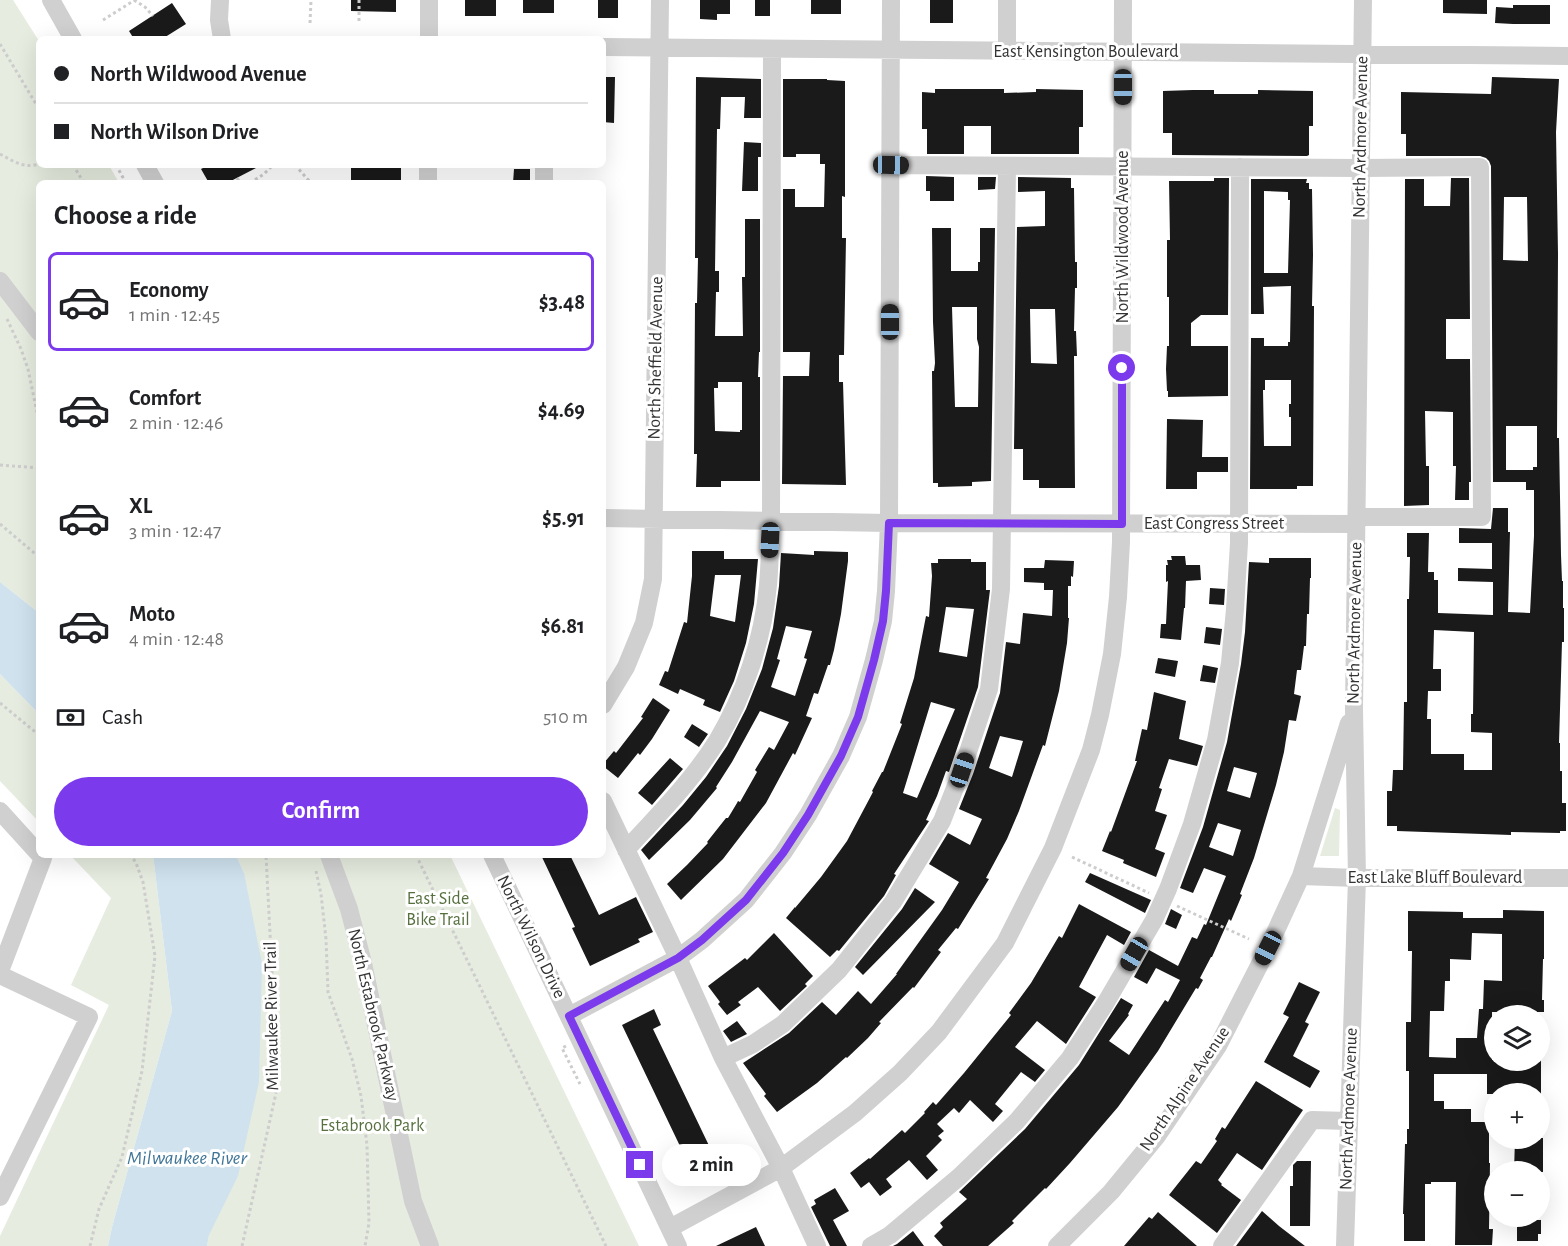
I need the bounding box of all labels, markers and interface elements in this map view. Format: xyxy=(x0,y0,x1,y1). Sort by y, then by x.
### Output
street label: East Kensington Boulevard xyxy=(993,43,1179,61)
street label: North Ardmore Avenue xyxy=(1351,56,1371,218)
text: North Wildwood Avenue xyxy=(90,63,307,85)
car xyxy=(1114,69,1132,105)
text: North Wilson Drive xyxy=(90,121,259,143)
street label: North Wildwood Avenue xyxy=(1114,151,1132,323)
car xyxy=(873,156,909,174)
text: Choose a ride xyxy=(54,202,197,229)
icon: car xyxy=(57,275,111,329)
street label: North Sheffield Avenue xyxy=(646,276,666,440)
text: Economy xyxy=(129,279,209,301)
text: $3.48 xyxy=(539,291,585,313)
car xyxy=(881,304,899,340)
text: 1 min · 12:45 xyxy=(129,305,220,325)
route start xyxy=(1108,354,1135,381)
icon: car xyxy=(57,383,111,437)
text: Comfort xyxy=(129,387,201,409)
text: $4.69 xyxy=(538,399,585,421)
text: 2 min · 12:46 xyxy=(129,413,223,433)
icon: car xyxy=(57,491,111,545)
text: XL xyxy=(129,495,152,517)
text: $5.91 xyxy=(542,507,585,529)
street label: East Congress Street xyxy=(1144,515,1284,533)
text: 3 min · 12:47 xyxy=(129,521,221,541)
car xyxy=(760,522,780,558)
street label: North Ardmore Avenue xyxy=(1345,542,1365,704)
icon: car xyxy=(57,599,111,653)
text: Moto xyxy=(129,603,175,625)
text: $6.81 xyxy=(541,615,585,637)
text: 4 min · 12:48 xyxy=(129,629,224,649)
icon: cash xyxy=(54,701,87,734)
text: Cash xyxy=(102,706,143,728)
text: 510 m xyxy=(543,707,588,727)
car xyxy=(948,750,976,790)
button: Confirm xyxy=(54,777,588,846)
street label: East Lake Bluff Boulevard xyxy=(1348,869,1522,887)
street label: North Wilson Drive xyxy=(493,873,569,1001)
park label: East Side Bike Trail xyxy=(406,890,470,929)
street label: North Estabrook Parkway xyxy=(344,927,402,1103)
car xyxy=(1252,928,1284,968)
car xyxy=(1117,934,1151,974)
street label: Milwaukee River Trail xyxy=(262,941,282,1091)
map controls xyxy=(1484,1005,1550,1227)
button: layers xyxy=(1484,1005,1550,1071)
street label: North Alpine Avenue xyxy=(1137,1023,1233,1155)
street label: North Ardmore Avenue xyxy=(1337,1028,1361,1190)
button: + xyxy=(1484,1083,1550,1149)
park label: Estabrook Park xyxy=(320,1117,425,1135)
callout: 2 min xyxy=(661,1144,760,1186)
water label: Milwaukee River xyxy=(127,1148,247,1168)
route end xyxy=(626,1151,653,1178)
text: 2 min xyxy=(689,1155,734,1175)
button: − xyxy=(1484,1161,1550,1227)

